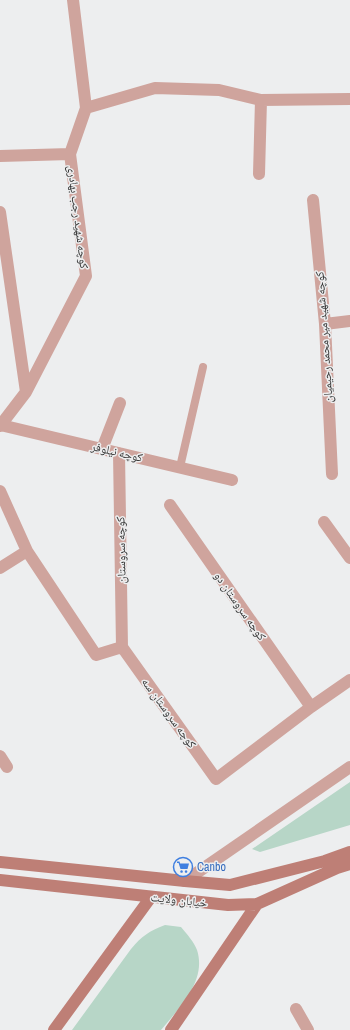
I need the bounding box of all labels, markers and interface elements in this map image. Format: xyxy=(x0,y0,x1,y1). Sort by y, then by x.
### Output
street label: کوچه شهید رجب بهادری xyxy=(64,164,92,270)
street label: کوچه شهید میر محمد رحیمیان xyxy=(311,271,337,403)
street label: کوچه نیلوفر xyxy=(89,438,144,466)
street label: کوچه سروستان xyxy=(112,516,130,584)
street label: کوچه سروستان دو xyxy=(210,568,270,644)
street label: کوچه سروستان سه xyxy=(138,675,200,751)
supermarket icon: Canbo xyxy=(172,856,194,878)
place label: Canbo xyxy=(197,859,226,875)
street label: خیابان ولایت xyxy=(150,889,208,911)

